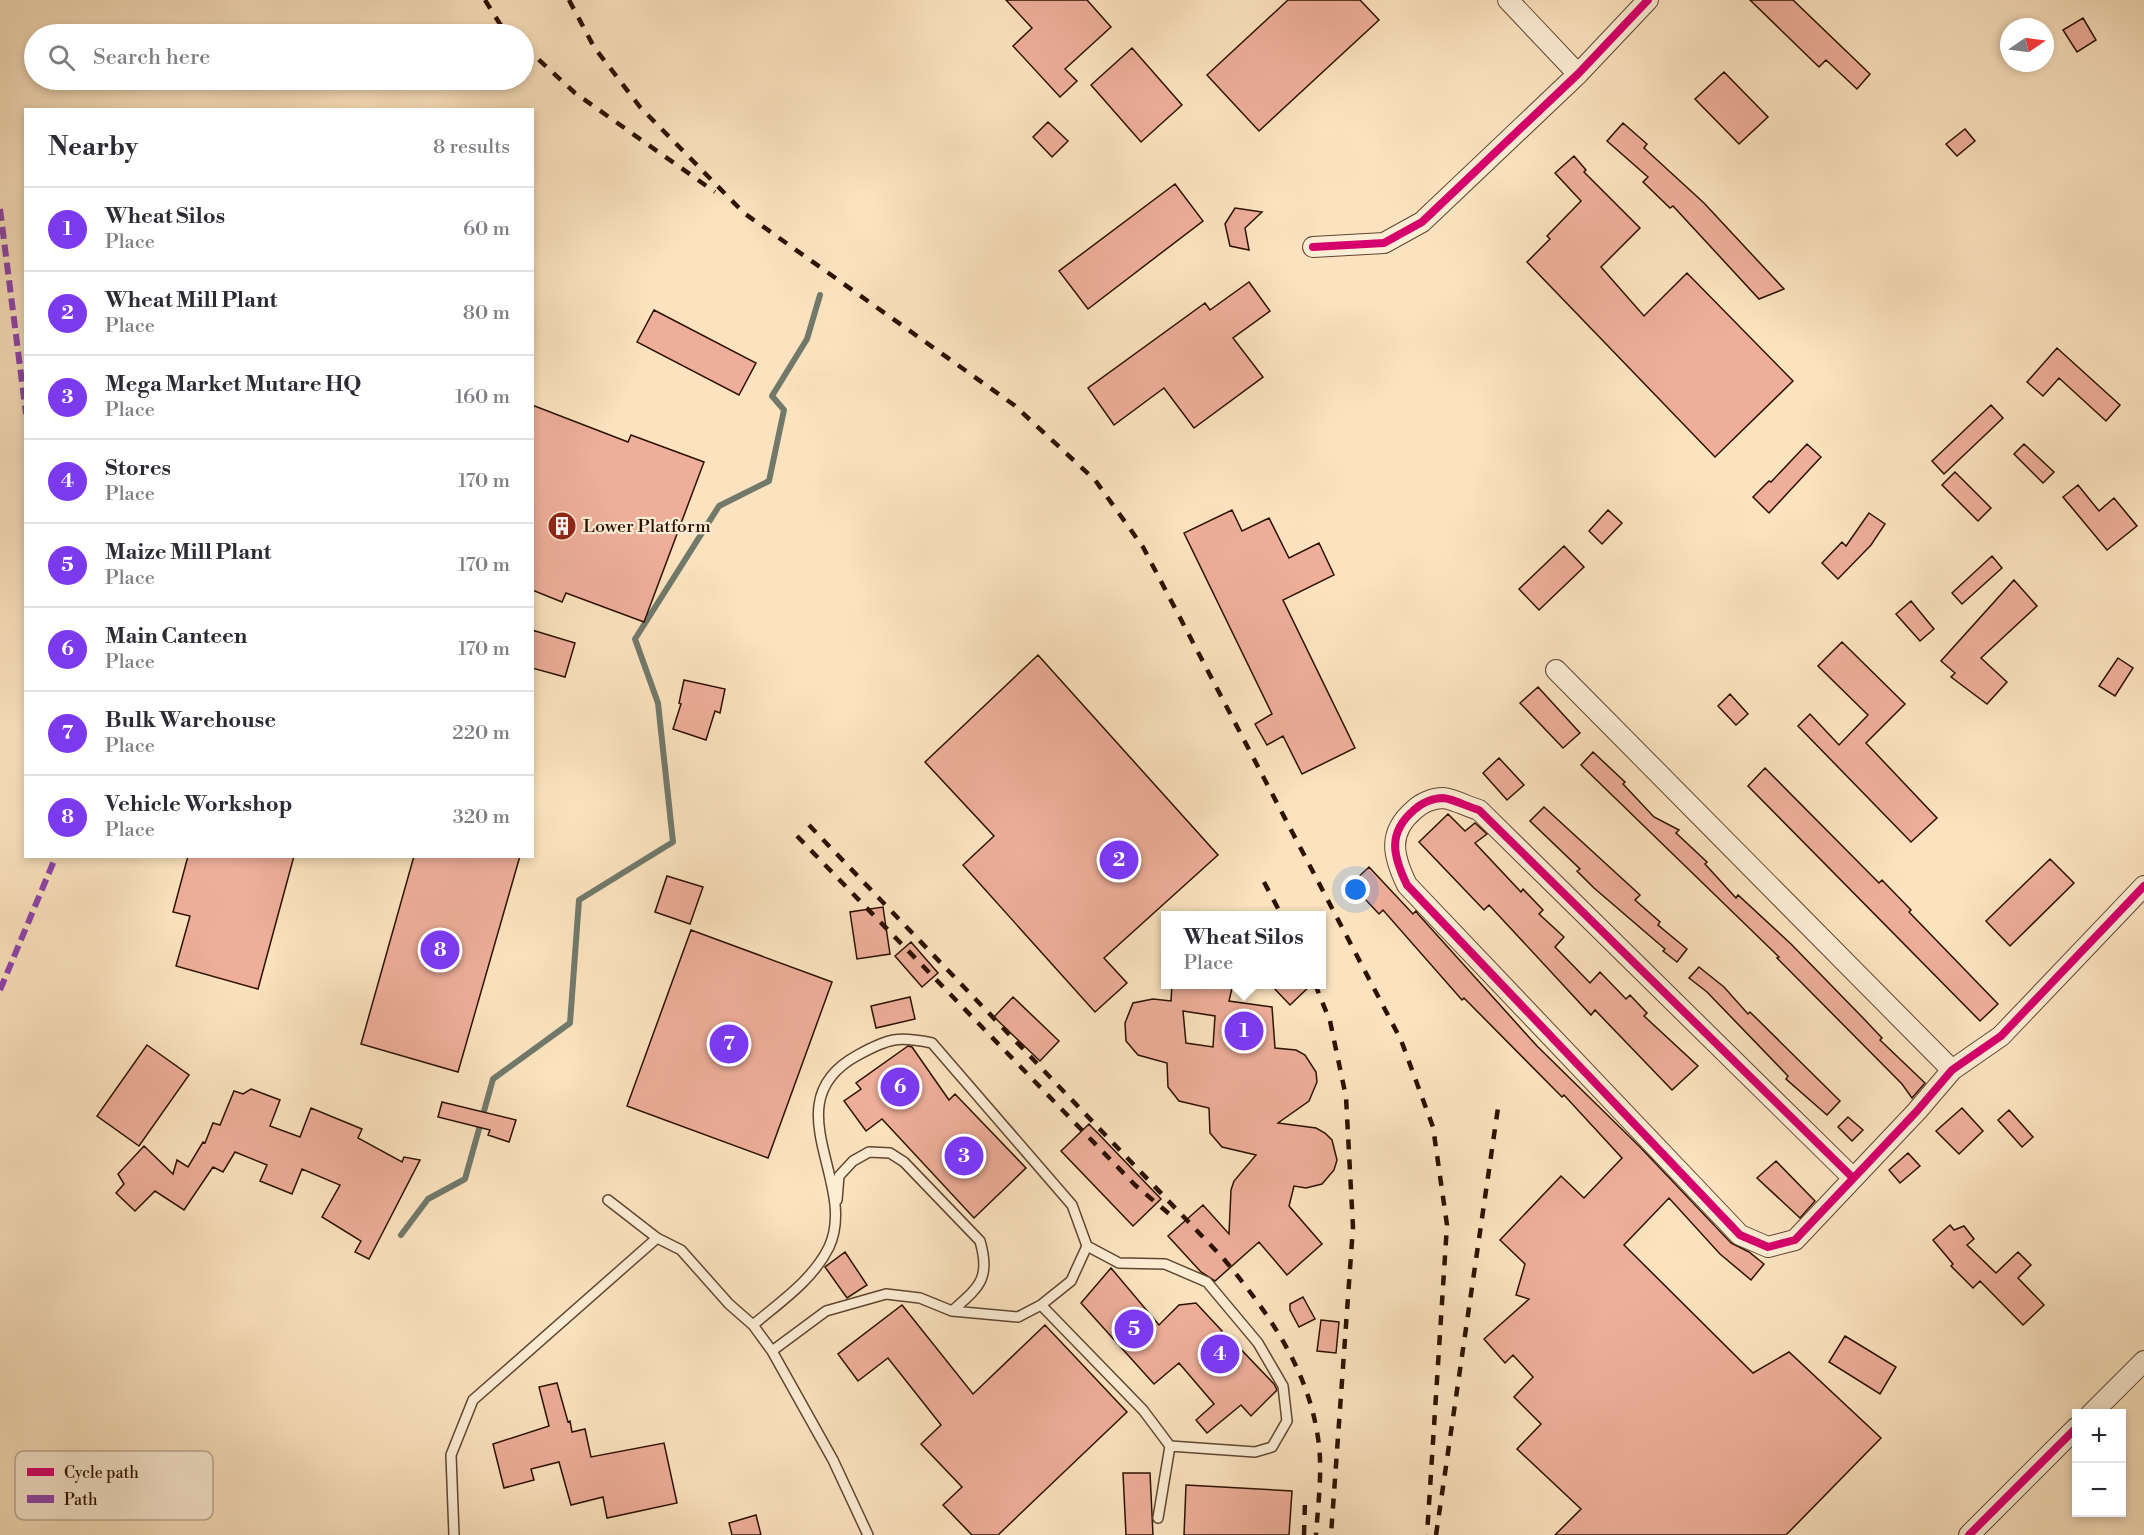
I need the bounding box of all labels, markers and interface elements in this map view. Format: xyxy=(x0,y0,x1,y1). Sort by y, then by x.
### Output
north arrow xyxy=(2000,18,2054,72)
search box xyxy=(24,24,534,90)
icon: search xyxy=(45,41,78,74)
text: Search here xyxy=(93,44,210,71)
text: Nearby xyxy=(48,131,138,163)
text: 8 results xyxy=(433,135,510,160)
text: Wheat Silos xyxy=(105,203,225,230)
text: 1 xyxy=(63,217,72,242)
text: 60 m xyxy=(463,217,510,242)
text: Place xyxy=(105,230,155,255)
text: Wheat Mill Plant xyxy=(105,287,277,314)
text: 2 xyxy=(61,301,74,326)
text: 80 m xyxy=(463,301,510,326)
text: Place xyxy=(105,314,155,339)
text: Mega Market Mutare HQ xyxy=(105,371,361,398)
text: 3 xyxy=(61,385,74,410)
text: 160 m xyxy=(455,385,510,410)
text: Place xyxy=(105,398,155,423)
text: Stores xyxy=(105,455,171,482)
text: 4 xyxy=(61,469,74,494)
text: 170 m xyxy=(458,469,510,494)
text: Place xyxy=(105,482,155,507)
building icon: Lower Platform xyxy=(546,510,578,542)
place label: Lower Platform xyxy=(583,515,711,538)
text: Maize Mill Plant xyxy=(105,539,271,566)
text: 5 xyxy=(61,553,74,578)
text: 170 m xyxy=(458,553,510,578)
text: Place xyxy=(105,566,155,591)
text: Main Canteen xyxy=(105,623,247,650)
text: 6 xyxy=(61,637,74,662)
text: 170 m xyxy=(458,637,510,662)
text: Place xyxy=(105,650,155,675)
text: Bulk Warehouse xyxy=(105,707,276,734)
text: 7 xyxy=(62,721,73,746)
text: 220 m xyxy=(452,721,510,746)
text: Place xyxy=(105,734,155,759)
text: Vehicle Workshop xyxy=(105,791,293,818)
text: 8 xyxy=(61,805,74,830)
text: 320 m xyxy=(453,805,510,830)
text: Place xyxy=(105,818,155,843)
pin: 2 xyxy=(1100,838,1138,882)
your location xyxy=(1341,875,1370,904)
popup xyxy=(1161,911,1326,989)
text: Wheat Silos xyxy=(1183,924,1304,951)
pin: 8 xyxy=(420,928,460,972)
text: Place xyxy=(1183,951,1233,976)
pin: 1 xyxy=(1224,1008,1264,1054)
pin: 7 xyxy=(710,1022,748,1066)
pin: 6 xyxy=(880,1064,920,1110)
pin: 3 xyxy=(944,1134,984,1178)
pin: 5 xyxy=(1114,1306,1154,1352)
pin: 4 xyxy=(1200,1332,1240,1376)
map controls xyxy=(2072,1409,2126,1517)
button: + xyxy=(2072,1409,2126,1463)
legend xyxy=(15,1451,213,1520)
text: Cycle path xyxy=(64,1463,139,1483)
button: − xyxy=(2072,1463,2126,1517)
text: Path xyxy=(64,1490,98,1510)

